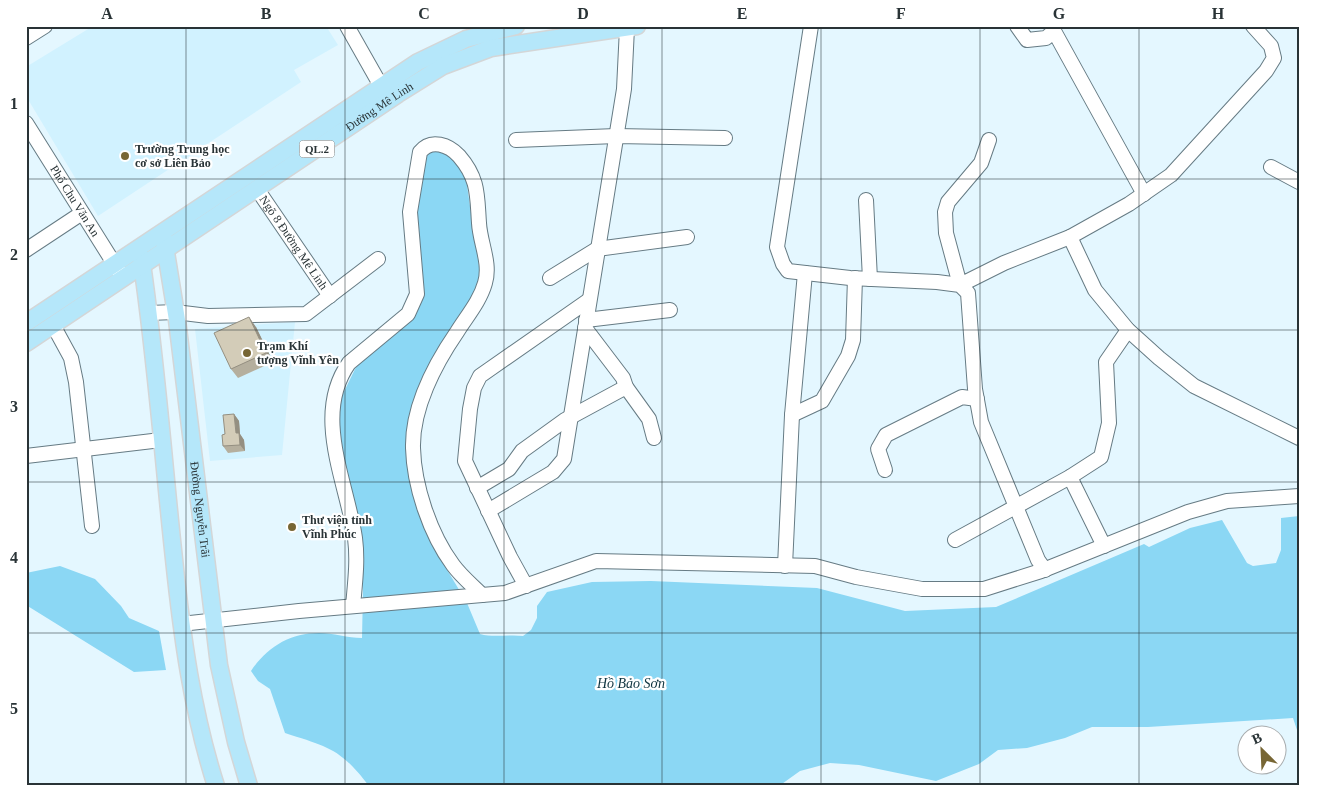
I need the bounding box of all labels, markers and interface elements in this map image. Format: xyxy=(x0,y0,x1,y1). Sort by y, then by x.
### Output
text: A xyxy=(101,5,113,22)
text: B xyxy=(261,5,272,22)
text: C xyxy=(418,5,430,22)
text: D xyxy=(577,5,589,22)
text: E xyxy=(737,5,747,22)
text: F xyxy=(896,5,906,22)
text: G xyxy=(1053,5,1066,22)
text: H xyxy=(1212,5,1225,22)
street label: Đường Mê Linh xyxy=(343,79,416,134)
text: 1 xyxy=(10,95,18,112)
road number: QL.2 xyxy=(300,140,334,158)
place label: Trường Trung học cơ sở Liên Bảo xyxy=(135,142,230,170)
marker: Trường Trung học cơ sở Liên Bảo xyxy=(119,150,131,162)
street label: Phố Chu Văn An xyxy=(47,163,102,239)
street label: Ngõ 8 Đường Mê Linh xyxy=(257,193,331,292)
text: 2 xyxy=(10,246,18,263)
place label: Trạm Khí tượng Vĩnh Yên xyxy=(257,339,339,367)
marker: Trạm Khí tượng Vĩnh Yên xyxy=(241,347,253,359)
text: 3 xyxy=(10,398,18,415)
street label: Đường Nguyễn Trãi xyxy=(187,461,213,559)
place label: Thư viện tỉnh Vĩnh Phúc xyxy=(302,513,372,541)
marker: Thư viện tỉnh Vĩnh Phúc xyxy=(286,521,298,533)
text: 4 xyxy=(10,549,18,566)
water label: Hồ Bảo Sơn xyxy=(596,676,665,691)
text: 5 xyxy=(10,700,18,717)
north arrow xyxy=(1238,724,1288,774)
text: B xyxy=(1250,730,1264,747)

